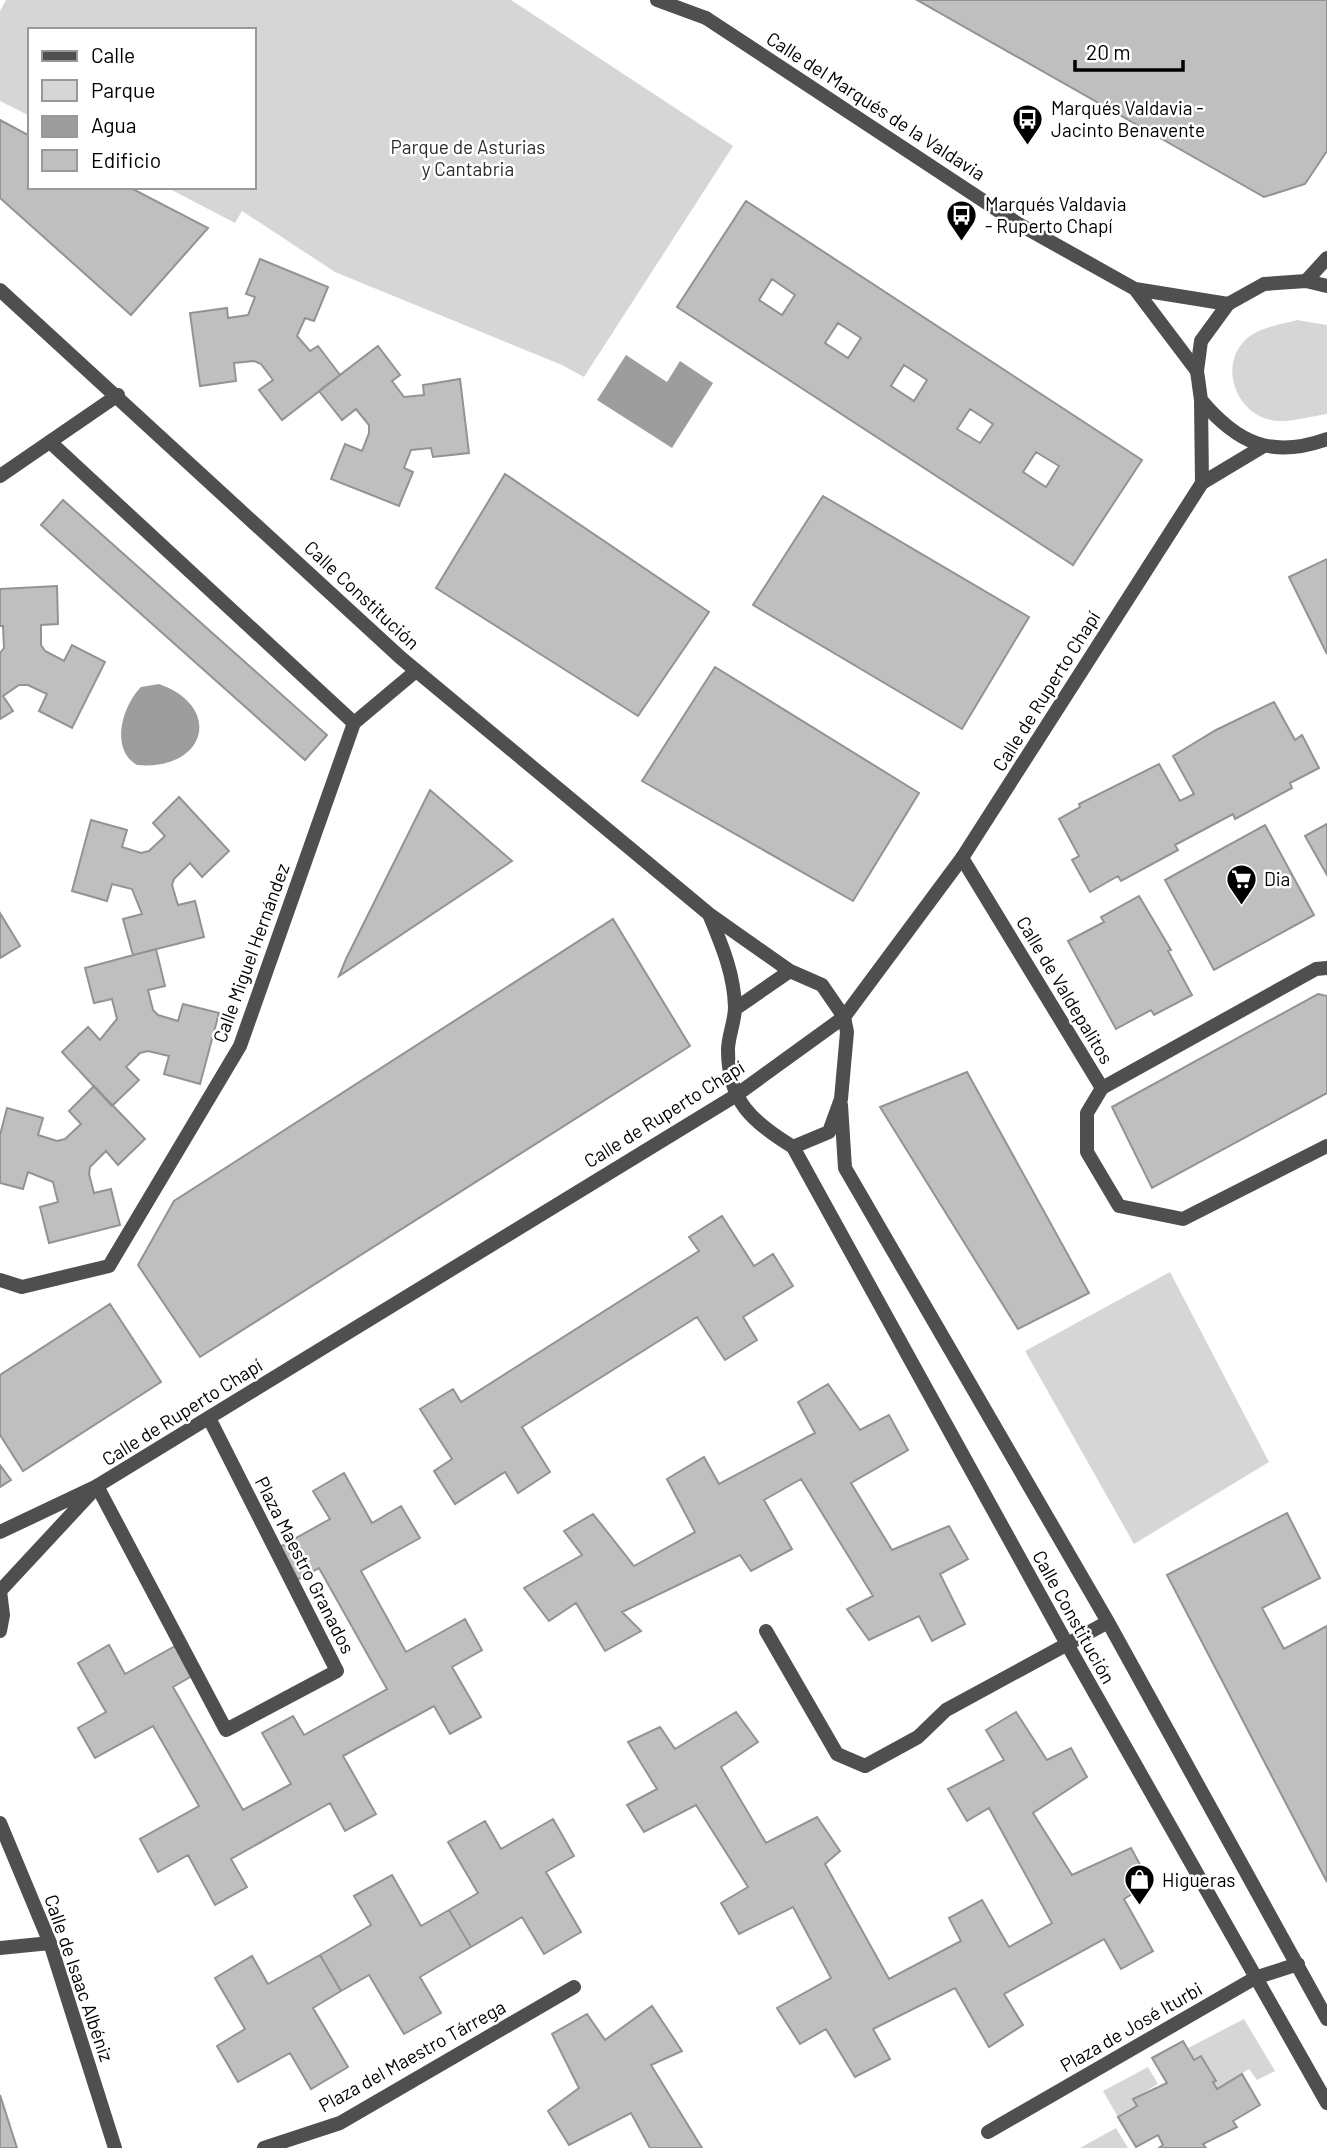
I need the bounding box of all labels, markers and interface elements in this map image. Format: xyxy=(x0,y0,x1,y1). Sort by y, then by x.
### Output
street label: Calle del Marqués de la Valdavia xyxy=(763,26,990,185)
legend xyxy=(28,28,256,189)
scale bar xyxy=(1075,28,1184,72)
text: 20 m xyxy=(1086,39,1131,64)
text: Calle xyxy=(91,42,135,67)
text: Parque xyxy=(91,77,156,102)
place label: Marqués Valdavia - Jacinto Benavente xyxy=(1051,96,1205,141)
bus stop icon: Marqués Valdavia - Jacinto Benavente xyxy=(1011,102,1045,146)
text: Agua xyxy=(91,112,137,137)
park label: Parque de Asturias y Cantabria xyxy=(391,135,545,180)
text: Edificio xyxy=(91,147,161,172)
place label: Marqués Valdavia - Ruperto Chapí xyxy=(985,192,1126,237)
bus stop icon: Marqués Valdavia - Ruperto Chapí xyxy=(945,198,979,242)
street label: Calle Constitución xyxy=(300,535,425,654)
street label: Calle de Ruperto Chapí xyxy=(987,606,1104,775)
street label: Calle Miguel Hernández xyxy=(207,860,294,1046)
supermarket icon: Dia xyxy=(1224,862,1258,906)
place label: Dia xyxy=(1264,867,1290,890)
street label: Calle de Valdepalitos xyxy=(1012,912,1119,1068)
street label: Calle de Ruperto Chapí xyxy=(579,1055,748,1172)
street label: Calle de Ruperto Chapí xyxy=(97,1353,266,1470)
street label: Plaza Maestro Granados xyxy=(251,1472,360,1657)
street label: Calle Constitución xyxy=(1028,1546,1121,1688)
shop icon: Higueras xyxy=(1122,1863,1156,1907)
place label: Higueras xyxy=(1162,1868,1235,1891)
street label: Calle de Isaac Albéniz xyxy=(40,1891,119,2064)
street label: Plaza de José Iturbi xyxy=(1056,1977,1206,2077)
street label: Plaza del Maestro Tárrega xyxy=(314,1995,509,2117)

